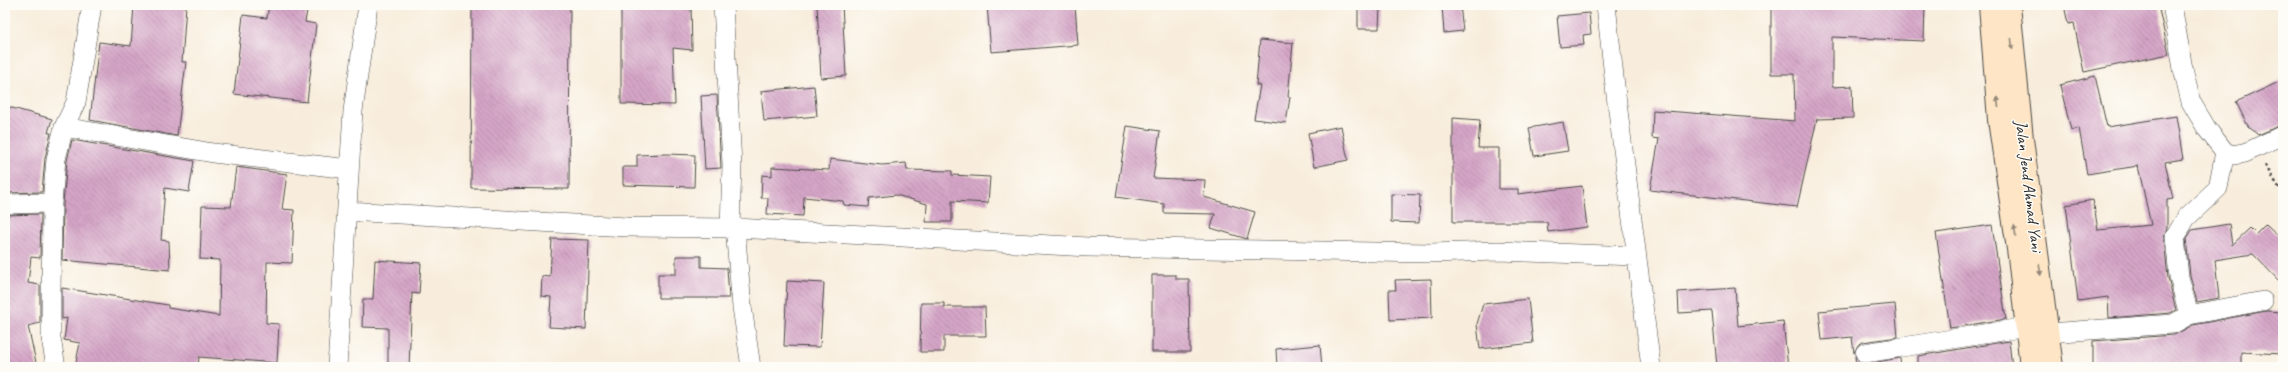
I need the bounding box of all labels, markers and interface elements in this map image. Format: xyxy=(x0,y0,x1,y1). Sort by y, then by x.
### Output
one-way arrow xyxy=(2009,38,2016,50)
one-way arrow xyxy=(1994,96,2001,108)
street label: Jalan Jend Ahmad Yani xyxy=(2010,118,2048,256)
one-way arrow xyxy=(2012,225,2018,237)
one-way arrow xyxy=(2037,264,2043,276)

